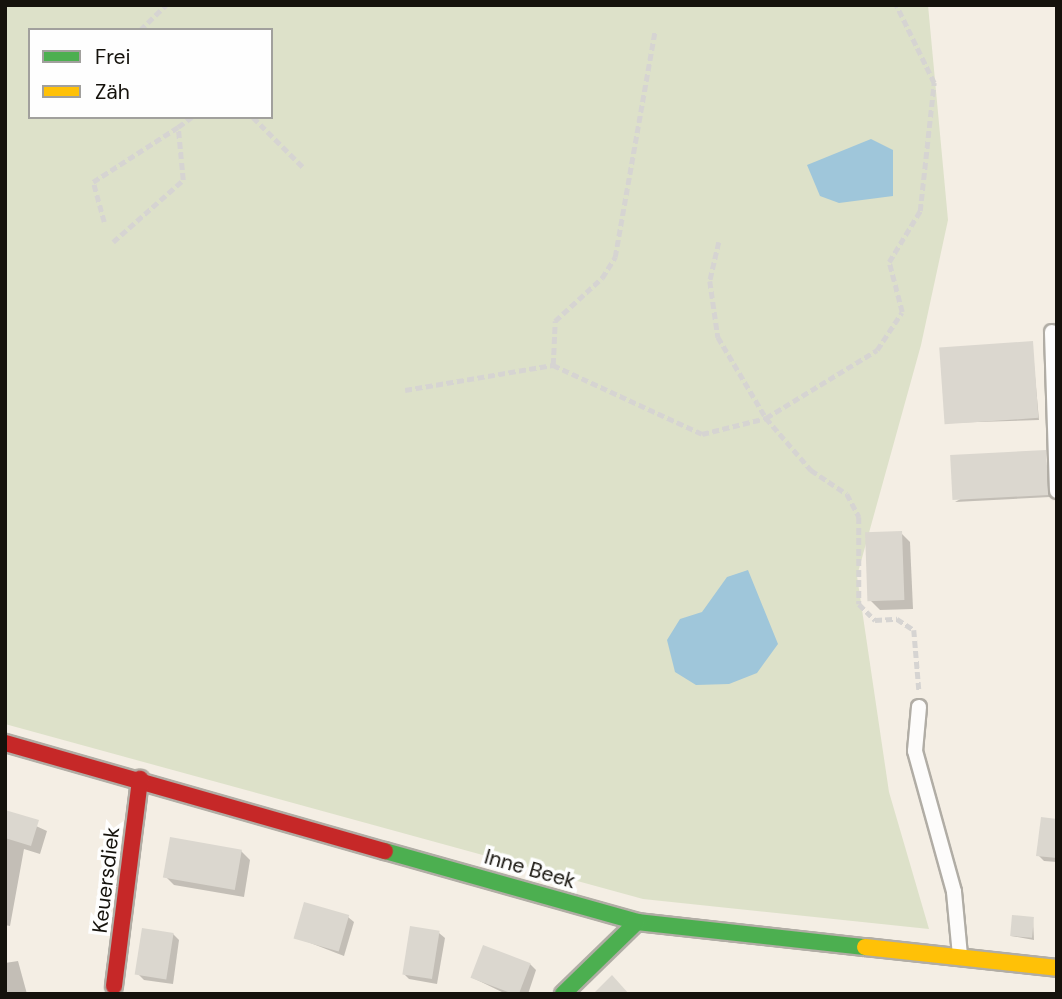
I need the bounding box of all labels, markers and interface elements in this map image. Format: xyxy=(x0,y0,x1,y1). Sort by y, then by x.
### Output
legend xyxy=(28,28,273,119)
text: Frei xyxy=(95,43,131,71)
text: Zäh xyxy=(95,78,130,106)
street label: Keuersdiek xyxy=(87,826,125,934)
street label: Inne Beek xyxy=(482,844,578,894)

